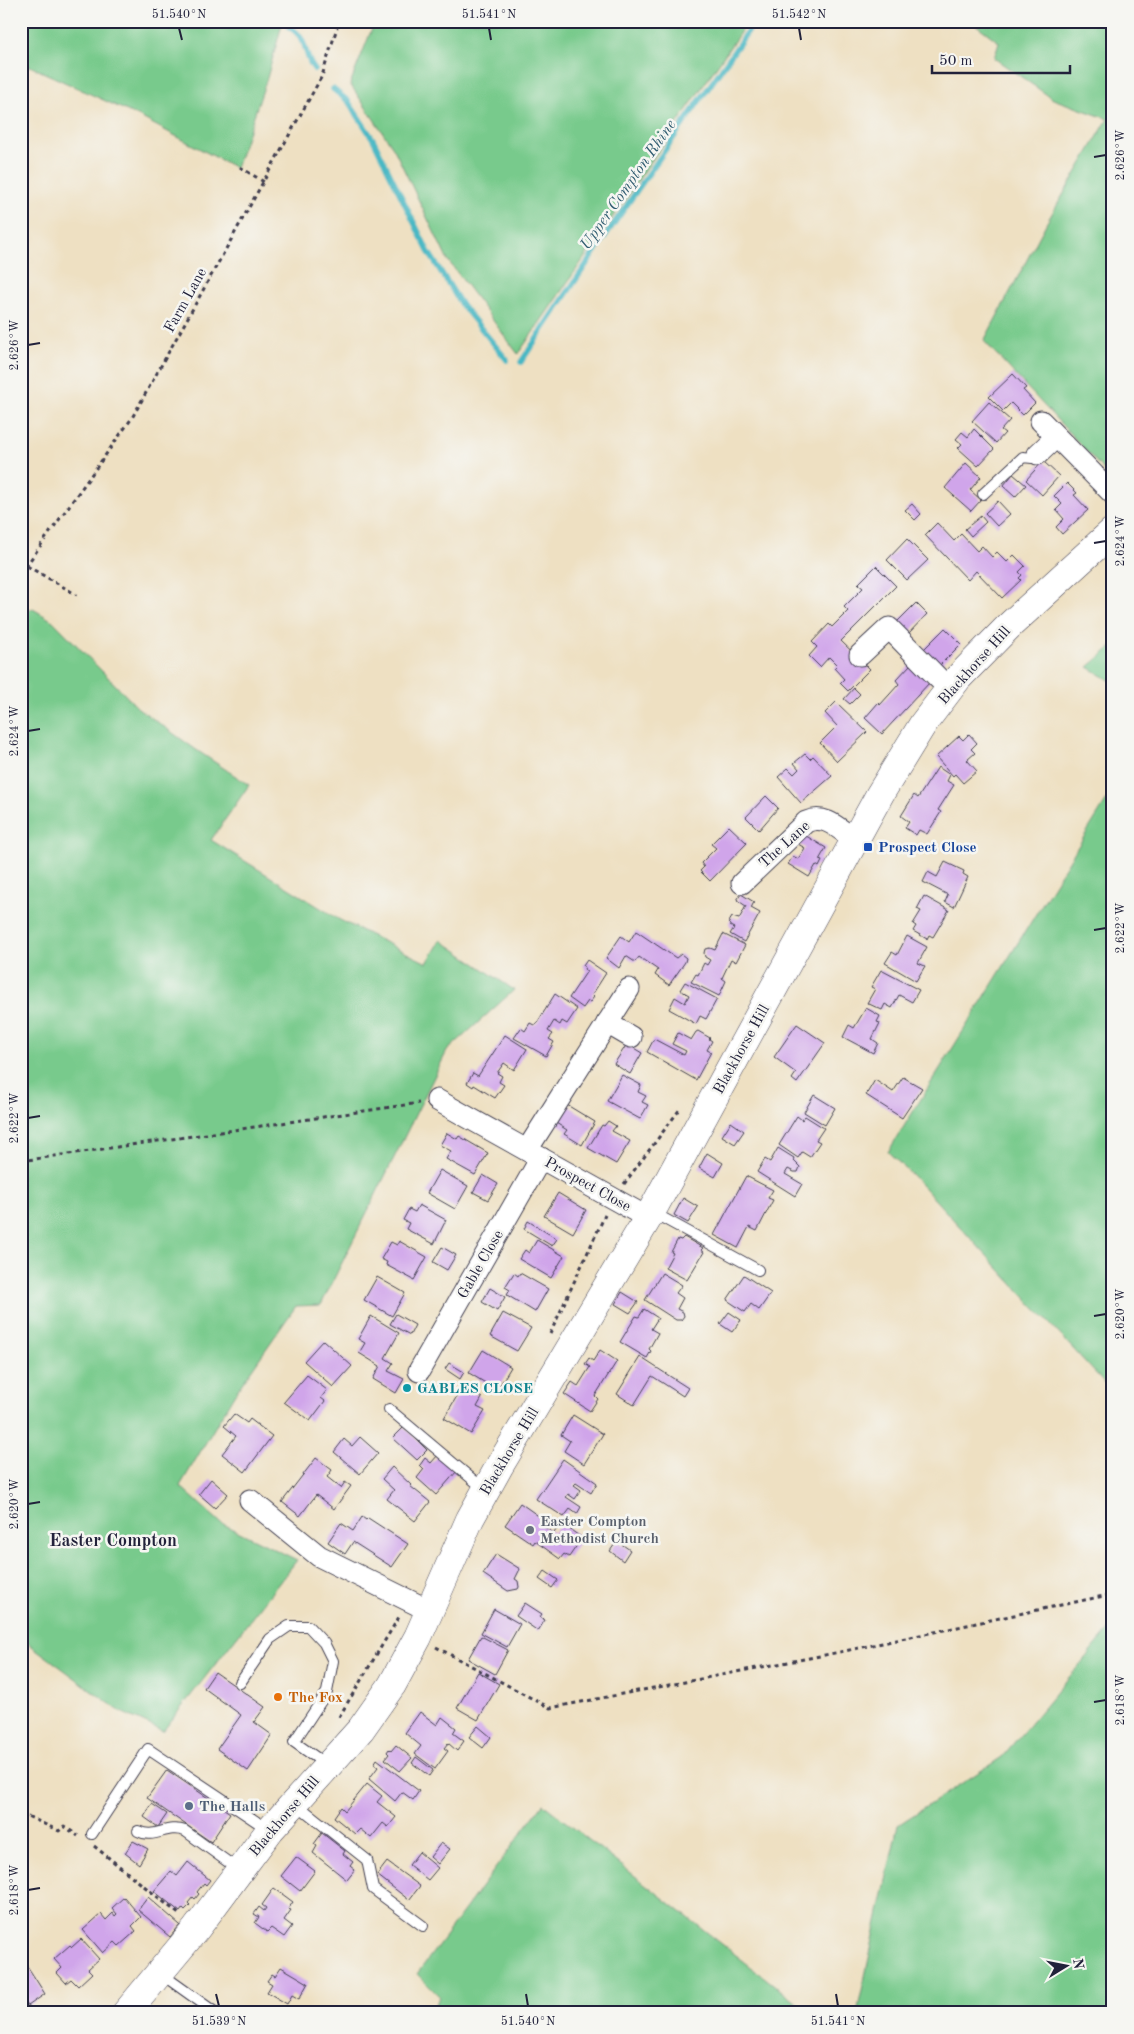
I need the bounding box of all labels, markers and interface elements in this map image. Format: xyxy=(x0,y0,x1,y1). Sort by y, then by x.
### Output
text: 51.540°N xyxy=(152,8,206,21)
text: 51.541°N xyxy=(462,8,516,21)
text: 51.542°N xyxy=(772,8,826,21)
scale bar xyxy=(932,42,1069,74)
text: 50 m xyxy=(939,54,973,69)
water label: Upper Compton Rhine xyxy=(578,117,680,253)
text: 2.626°W xyxy=(1115,129,1127,180)
street label: Farm Lane xyxy=(162,266,210,336)
text: 2.626°W xyxy=(9,319,21,370)
text: 2.624°W xyxy=(1115,515,1127,566)
street label: Blackhorse Hill xyxy=(936,624,1014,708)
text: 2.624°W xyxy=(9,705,21,756)
street label: The Lane xyxy=(757,819,813,872)
marker: Prospect Close xyxy=(862,841,874,853)
place label: Prospect Close xyxy=(878,841,977,856)
text: 2.622°W xyxy=(1115,902,1127,953)
street label: Blackhorse Hill xyxy=(712,1003,773,1097)
text: 2.622°W xyxy=(9,1092,21,1143)
street label: Prospect Close xyxy=(542,1156,633,1215)
street label: Gable Close xyxy=(456,1228,507,1301)
text: 2.620°W xyxy=(1115,1288,1127,1339)
marker: GABLES CLOSE xyxy=(401,1382,413,1394)
place label: GABLES CLOSE xyxy=(417,1382,533,1397)
street label: Blackhorse Hill xyxy=(478,1405,542,1498)
text: 2.620°W xyxy=(9,1478,21,1529)
place label: Easter Compton Methodist Church xyxy=(540,1515,659,1547)
marker: Easter Compton Methodist Church xyxy=(524,1524,536,1536)
district label: Easter Compton xyxy=(49,1532,177,1550)
text: 2.618°W xyxy=(1115,1674,1127,1725)
marker: The Fox xyxy=(272,1691,284,1703)
place label: The Fox xyxy=(288,1691,343,1706)
street label: Blackhorse Hill xyxy=(247,1774,323,1860)
marker: The Halls xyxy=(183,1800,195,1812)
place label: The Halls xyxy=(199,1800,265,1815)
text: 2.618°W xyxy=(9,1864,21,1915)
north arrow xyxy=(1042,1942,1092,1992)
text: N xyxy=(1070,1957,1086,1971)
text: 51.539°N xyxy=(192,2015,246,2028)
text: 51.540°N xyxy=(501,2015,555,2028)
text: 51.541°N xyxy=(811,2015,865,2028)

